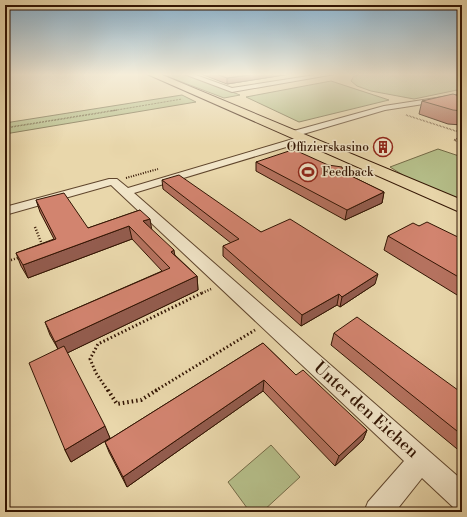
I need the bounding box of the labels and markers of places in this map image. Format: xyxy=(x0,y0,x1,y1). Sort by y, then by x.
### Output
building icon: Offizierskasino xyxy=(372,136,394,158)
place label: Offizierskasino xyxy=(287,140,369,155)
sports icon: Feedback xyxy=(297,161,319,183)
place label: Feedback xyxy=(322,165,374,180)

